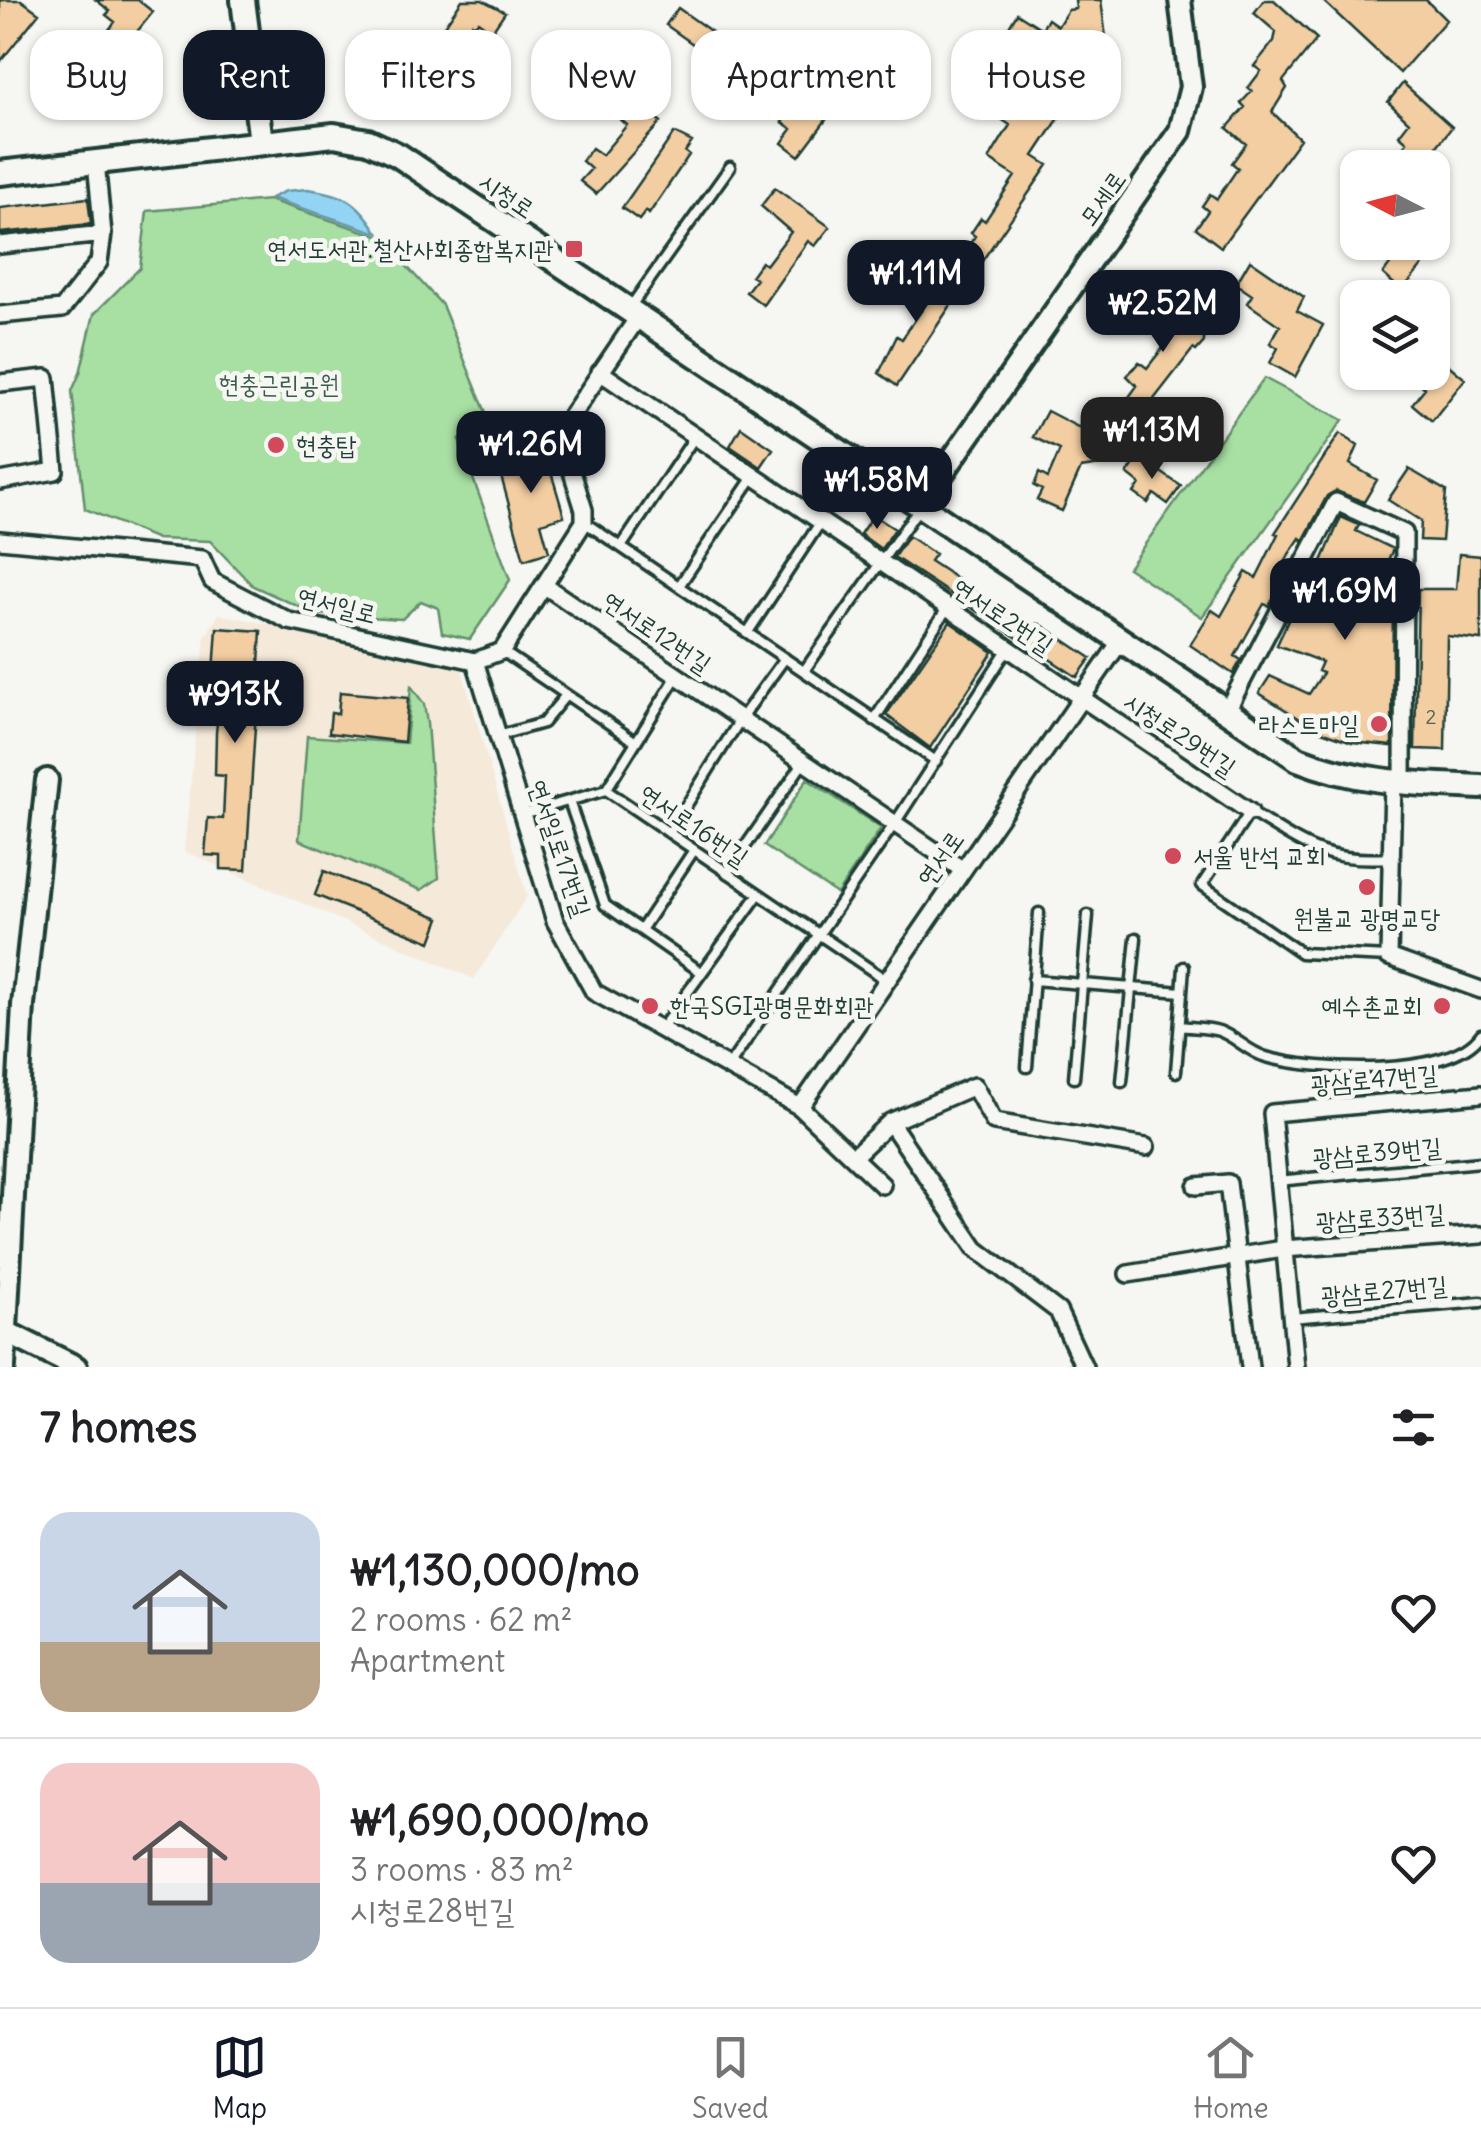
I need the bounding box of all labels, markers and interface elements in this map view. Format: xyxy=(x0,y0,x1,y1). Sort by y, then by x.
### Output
chip: Buy xyxy=(30,30,163,120)
chip: Rent xyxy=(183,30,325,120)
chip: Filters xyxy=(345,30,511,120)
chip: New xyxy=(531,30,671,120)
chip: Apartment xyxy=(691,30,931,120)
chip: House xyxy=(951,30,1121,120)
north arrow xyxy=(1340,150,1450,260)
map controls xyxy=(1340,150,1450,390)
street label: 모세로 xyxy=(1072,164,1132,232)
street label: 시청로 xyxy=(473,165,541,225)
place label: 연서도서관.철산사회종합복지관 xyxy=(267,233,554,265)
marker: 연서도서관.철산사회종합복지관 xyxy=(563,238,585,260)
pin: ₩1.11M xyxy=(835,240,997,325)
text: ₩1.11M xyxy=(869,252,963,293)
pin: ₩2.52M xyxy=(1082,270,1244,355)
button: layers xyxy=(1340,280,1450,390)
text: ₩2.52M xyxy=(1108,282,1218,323)
park label: 현충근린공원 xyxy=(219,368,339,400)
pin: ₩1.13M xyxy=(1071,397,1233,482)
text: ₩1.13M xyxy=(1103,409,1201,450)
pin: ₩1.26M xyxy=(450,411,612,496)
text: ₩1.26M xyxy=(478,423,584,464)
place label: 현충탑 xyxy=(296,429,356,461)
marker: 현충탑 xyxy=(265,434,287,456)
pin: ₩1.58M xyxy=(796,447,958,532)
text: ₩1.58M xyxy=(824,459,930,500)
pin: ₩1.69M xyxy=(1264,558,1426,643)
text: ₩1.69M xyxy=(1292,570,1398,611)
street label: 연서로2번길 xyxy=(947,571,1059,661)
street label: 연서일로 xyxy=(294,580,380,630)
street label: 연서로12번길 xyxy=(597,584,717,680)
pin: ₩913K xyxy=(165,661,305,746)
text: ₩913K xyxy=(189,673,281,714)
street label: 시청로29번길 xyxy=(1118,685,1242,783)
house number: 2 xyxy=(1426,704,1437,729)
place label: 라스트마일 xyxy=(1258,708,1359,740)
marker: 라스트마일 xyxy=(1368,713,1390,735)
street label: 연서일로17번길 xyxy=(522,775,598,921)
street label: 연서로16번길 xyxy=(633,777,755,873)
street label: 연서로 xyxy=(910,824,970,892)
place label: 서울 반석 교회 xyxy=(1193,840,1326,872)
marker: 서울 반석 교회 xyxy=(1162,845,1184,867)
marker: 원불교 광명교당 xyxy=(1356,876,1378,898)
place label: 원불교 광명교당 xyxy=(1294,902,1440,934)
place label: 한국SGI광명문화회관 xyxy=(670,990,874,1022)
place label: 예수촌교회 xyxy=(1321,990,1422,1022)
marker: 한국SGI광명문화회관 xyxy=(639,995,661,1017)
marker: 예수촌교회 xyxy=(1431,995,1453,1017)
street label: 광삼로47번길 xyxy=(1309,1058,1439,1100)
street label: 광삼로39번길 xyxy=(1311,1130,1443,1174)
street label: 광삼로33번길 xyxy=(1315,1197,1445,1237)
street label: 광삼로27번길 xyxy=(1320,1269,1448,1311)
icon: filters xyxy=(1386,1400,1441,1455)
text: 7 homes xyxy=(40,1401,197,1453)
text: ₩1,130,000/mo xyxy=(350,1544,640,1596)
icon: home xyxy=(120,1552,240,1672)
icon: heart xyxy=(1386,1585,1441,1640)
text: 2 rooms · 62 m² xyxy=(350,1599,573,1640)
text: Apartment xyxy=(350,1640,505,1681)
text: ₩1,690,000/mo xyxy=(350,1794,649,1846)
icon: home xyxy=(120,1803,240,1923)
icon: heart xyxy=(1386,1836,1441,1891)
text: 3 rooms · 83 m² xyxy=(350,1849,574,1890)
text: 시청로28번길 xyxy=(350,1890,515,1931)
tab: Map xyxy=(212,2030,267,2126)
tab: Saved xyxy=(692,2030,769,2126)
tab: Home xyxy=(1193,2030,1269,2126)

